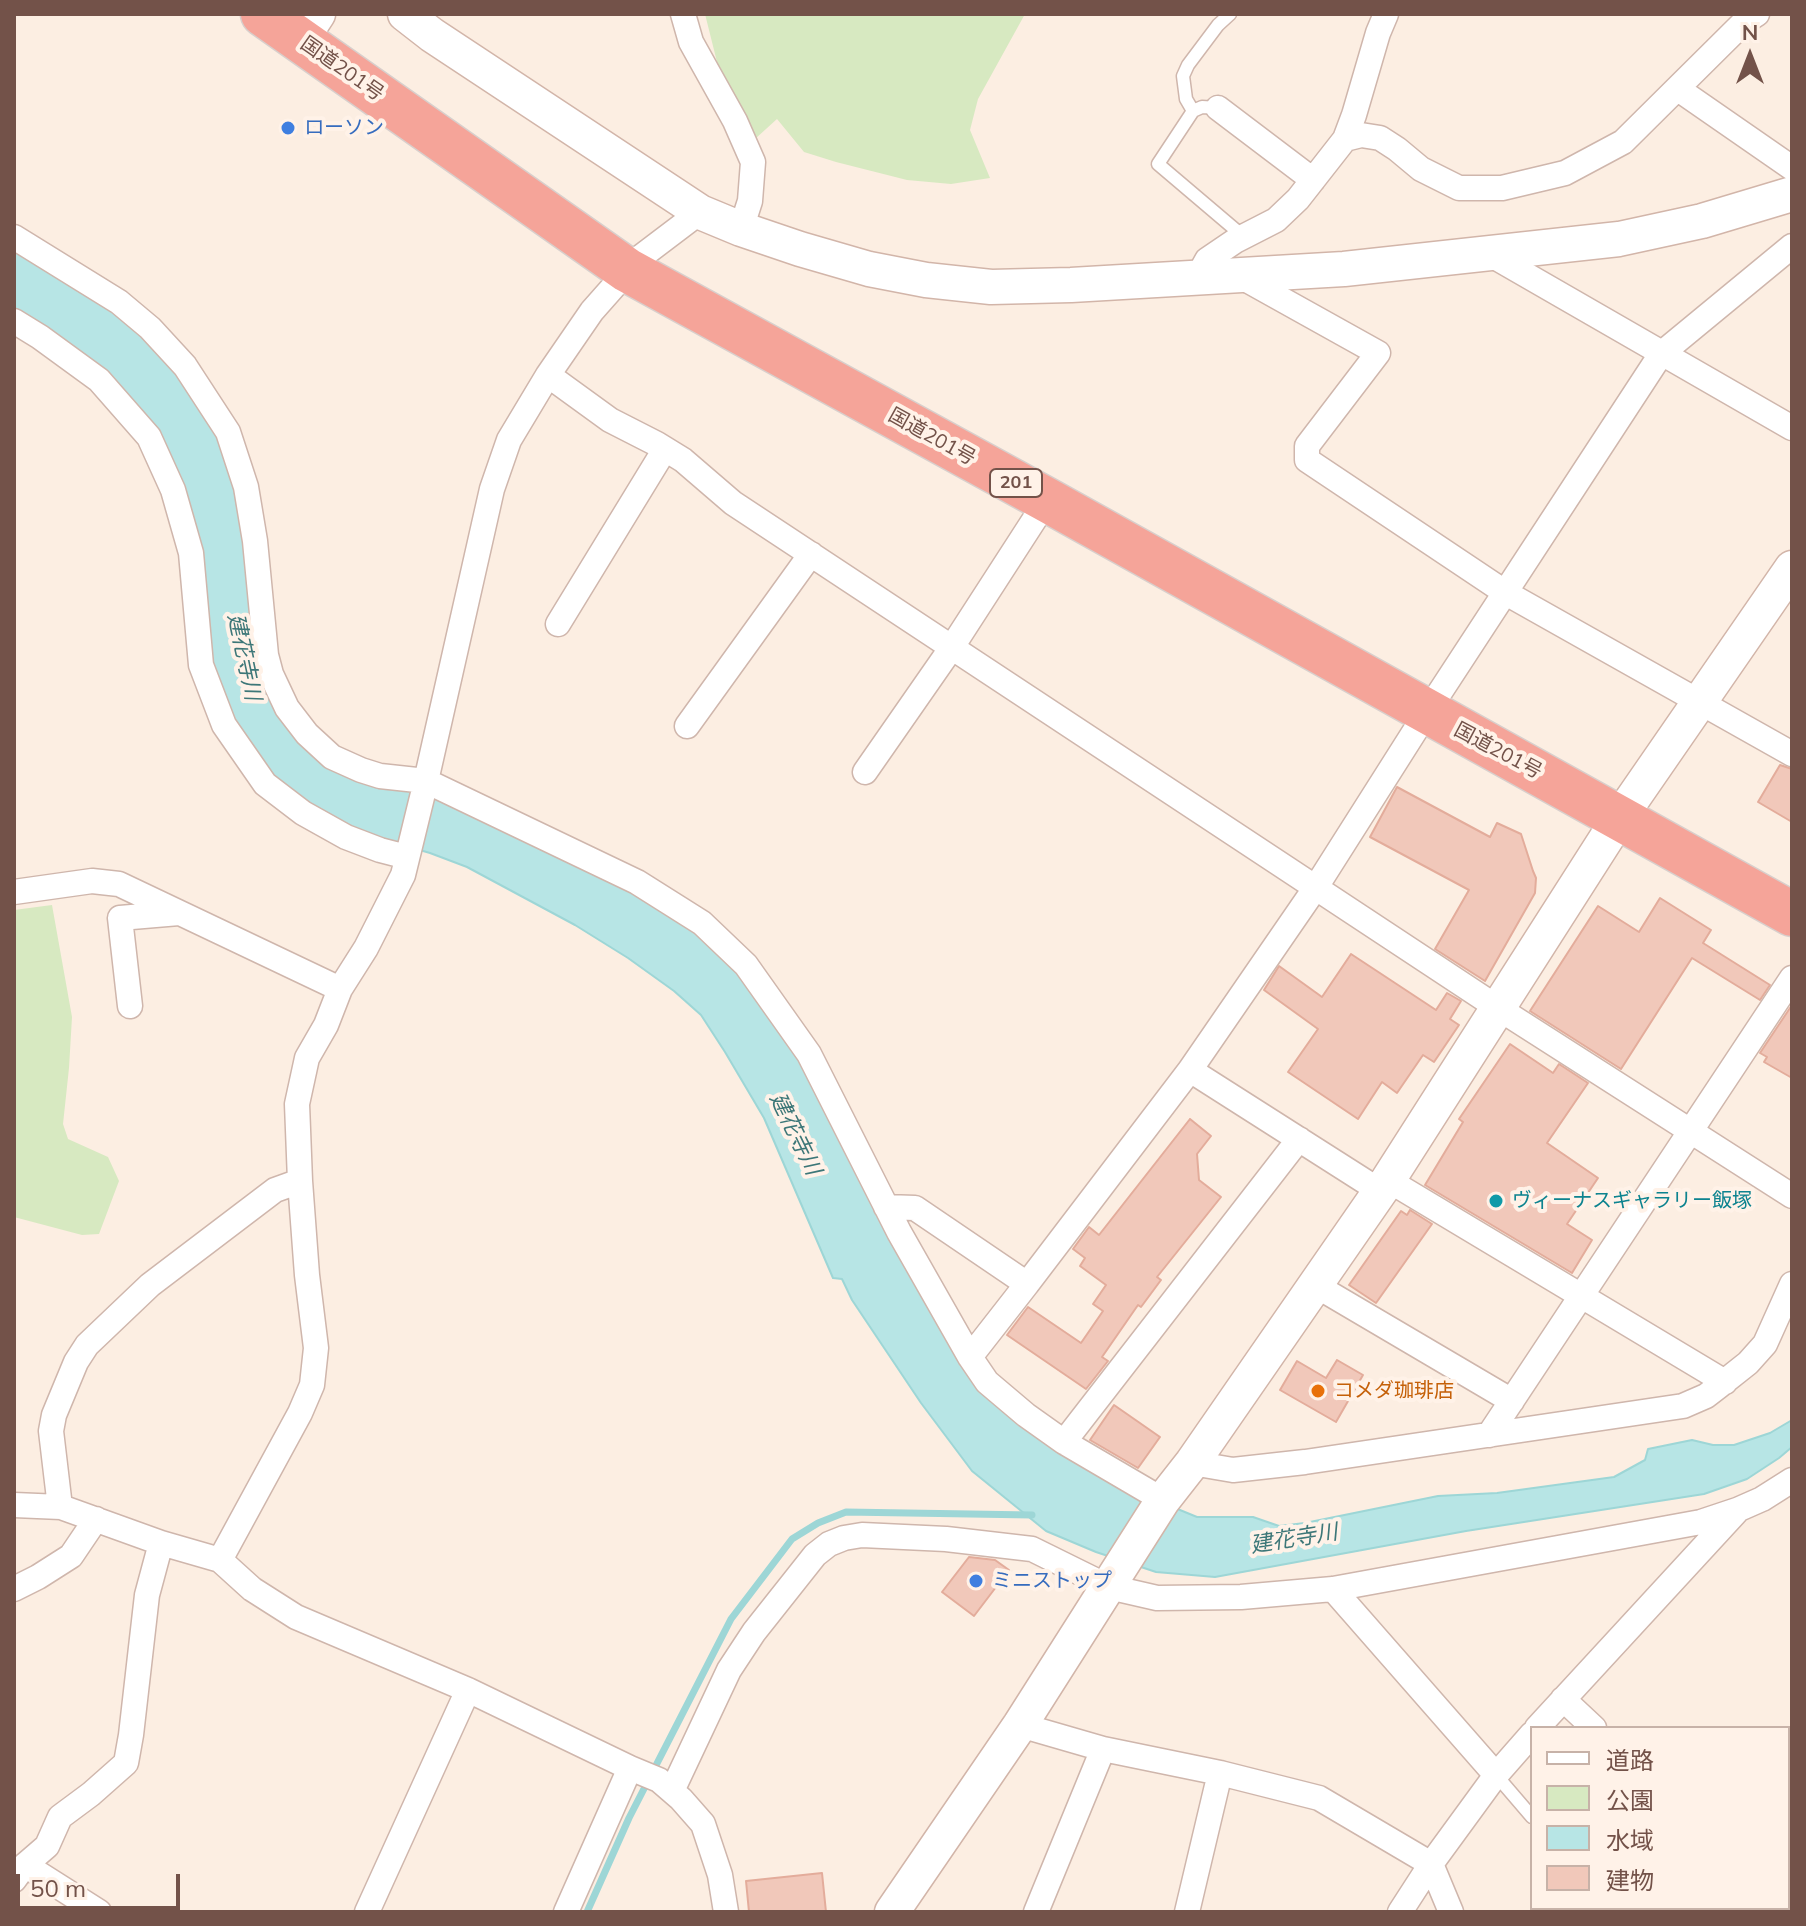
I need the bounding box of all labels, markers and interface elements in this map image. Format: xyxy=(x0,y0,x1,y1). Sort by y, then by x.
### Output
north arrow xyxy=(1710,16,1790,96)
text: N xyxy=(1742,18,1758,46)
street label: 国道201号 xyxy=(296,32,388,106)
place label: ローソン xyxy=(304,116,384,140)
marker: ローソン xyxy=(279,119,297,137)
street label: 国道201号 xyxy=(884,403,980,471)
road number: 201 xyxy=(990,469,1042,497)
water label: 建花寺川 xyxy=(222,611,266,703)
street label: 国道201号 xyxy=(1450,718,1546,784)
water label: 建花寺川 xyxy=(764,1089,826,1179)
place label: ヴィーナスギャラリー飯塚 xyxy=(1512,1189,1752,1213)
marker: ヴィーナスギャラリー飯塚 xyxy=(1487,1192,1505,1210)
place label: コメダ珈琲店 xyxy=(1334,1379,1454,1403)
marker: コメダ珈琲店 xyxy=(1309,1382,1327,1400)
water label: 建花寺川 xyxy=(1248,1519,1340,1559)
place label: ミニストップ xyxy=(992,1569,1112,1593)
marker: ミニストップ xyxy=(967,1572,985,1590)
legend xyxy=(1530,1726,1790,1910)
text: 道路 xyxy=(1606,1745,1654,1775)
text: 公園 xyxy=(1606,1785,1654,1815)
text: 水域 xyxy=(1606,1825,1654,1855)
scale bar xyxy=(20,1858,184,1908)
text: 建物 xyxy=(1606,1865,1654,1895)
text: 50 m xyxy=(30,1873,86,1903)

